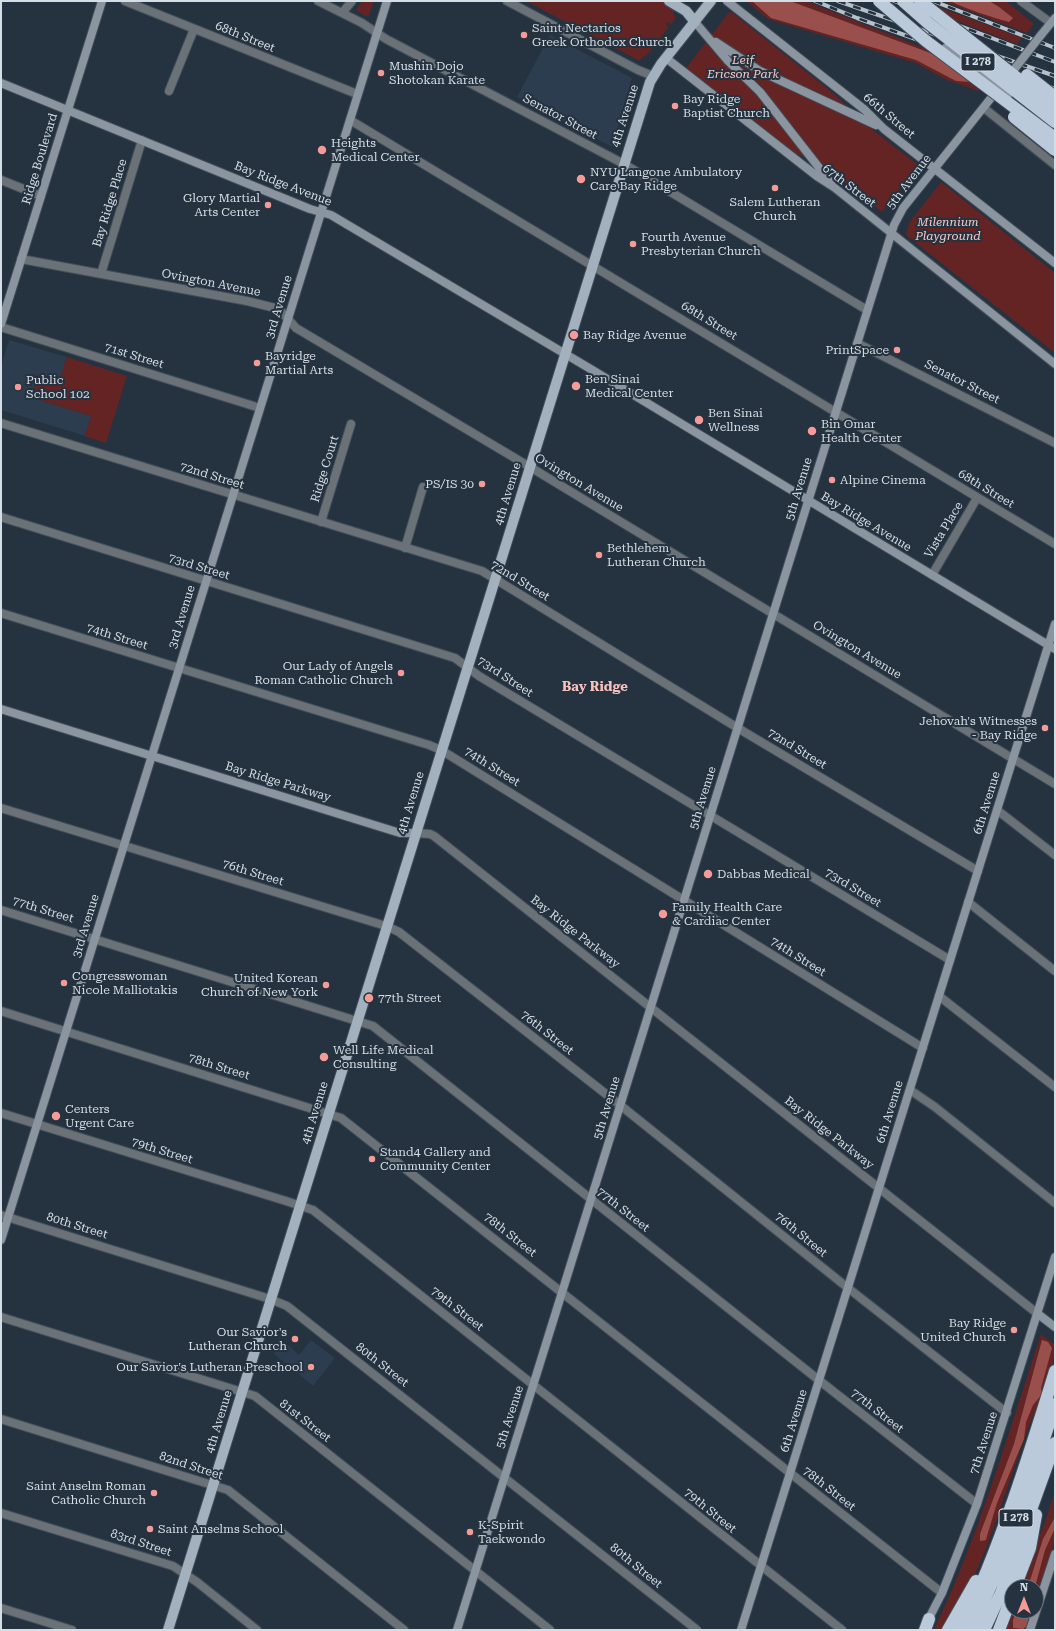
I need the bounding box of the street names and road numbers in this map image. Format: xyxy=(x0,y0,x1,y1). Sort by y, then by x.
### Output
street label: 68th Street xyxy=(213,19,277,55)
road number: I 278 xyxy=(961,53,995,71)
street label: 4th Avenue xyxy=(608,83,642,149)
street label: 66th Street xyxy=(860,90,918,142)
street label: Senator Street xyxy=(520,91,600,143)
street label: Ridge Boulevard xyxy=(19,112,61,206)
street label: 5th Avenue xyxy=(884,152,934,212)
street label: Bay Ridge Place xyxy=(90,157,130,249)
street label: Bay Ridge Avenue xyxy=(232,159,334,209)
street label: 67th Street xyxy=(819,161,879,211)
street label: Ovington Avenue xyxy=(160,266,262,300)
street label: 3rd Avenue xyxy=(263,274,295,340)
street label: 68th Street xyxy=(678,299,740,343)
street label: 71st Street xyxy=(103,340,165,372)
street label: Senator Street xyxy=(922,357,1002,407)
street label: Ridge Court xyxy=(308,434,342,504)
street label: Ovington Avenue xyxy=(532,451,626,515)
street label: 5th Avenue xyxy=(783,456,815,522)
street label: 72nd Street xyxy=(178,459,246,493)
street label: 4th Avenue xyxy=(492,461,524,527)
street label: 68th Street xyxy=(955,467,1017,511)
street label: Bay Ridge Avenue xyxy=(818,489,914,555)
street label: Vista Place xyxy=(922,499,966,561)
street label: 73rd Street xyxy=(167,551,231,583)
street label: 72nd Street xyxy=(488,558,552,604)
street label: 3rd Avenue xyxy=(166,584,198,650)
street label: Ovington Avenue xyxy=(810,618,904,682)
street label: 74th Street xyxy=(85,621,149,653)
street label: 73rd Street xyxy=(474,654,536,700)
street label: 72nd Street xyxy=(765,726,829,772)
street label: 74th Street xyxy=(461,744,523,790)
street label: Bay Ridge Parkway xyxy=(223,759,333,805)
street label: 5th Avenue xyxy=(687,765,719,831)
street label: 4th Avenue xyxy=(395,770,427,836)
street label: 6th Avenue xyxy=(971,770,1003,836)
street label: 76th Street xyxy=(221,857,285,889)
street label: 73rd Street xyxy=(822,866,884,910)
street label: 3rd Avenue xyxy=(70,893,102,959)
street label: Bay Ridge Parkway xyxy=(527,893,623,971)
street label: 77th Street xyxy=(11,894,75,926)
street label: 74th Street xyxy=(767,934,829,980)
street label: 76th Street xyxy=(518,1008,576,1058)
street label: 78th Street xyxy=(187,1051,251,1083)
street label: 5th Avenue xyxy=(591,1075,623,1141)
street label: 6th Avenue xyxy=(874,1079,906,1145)
street label: 4th Avenue xyxy=(299,1080,331,1146)
street label: Bay Ridge Parkway xyxy=(781,1094,877,1172)
street label: 79th Street xyxy=(130,1135,194,1167)
street label: 77th Street xyxy=(594,1185,652,1235)
street label: 80th Street xyxy=(45,1210,109,1242)
street label: 78th Street xyxy=(481,1210,539,1260)
street label: 76th Street xyxy=(772,1210,830,1260)
street label: 79th Street xyxy=(428,1284,486,1334)
street label: 80th Street xyxy=(353,1340,411,1390)
street label: 5th Avenue xyxy=(493,1384,527,1450)
street label: 77th Street xyxy=(848,1386,906,1436)
street label: 6th Avenue xyxy=(778,1388,810,1454)
street label: 4th Avenue xyxy=(203,1389,235,1455)
street label: 81st Street xyxy=(277,1397,333,1445)
street label: 7th Avenue xyxy=(967,1410,1001,1476)
street label: 82nd Street xyxy=(157,1449,225,1483)
street label: 78th Street xyxy=(800,1464,858,1514)
street label: 79th Street xyxy=(681,1486,739,1536)
road number: I 278 xyxy=(999,1509,1033,1527)
street label: 83rd Street xyxy=(109,1526,173,1560)
street label: 80th Street xyxy=(607,1541,665,1591)

